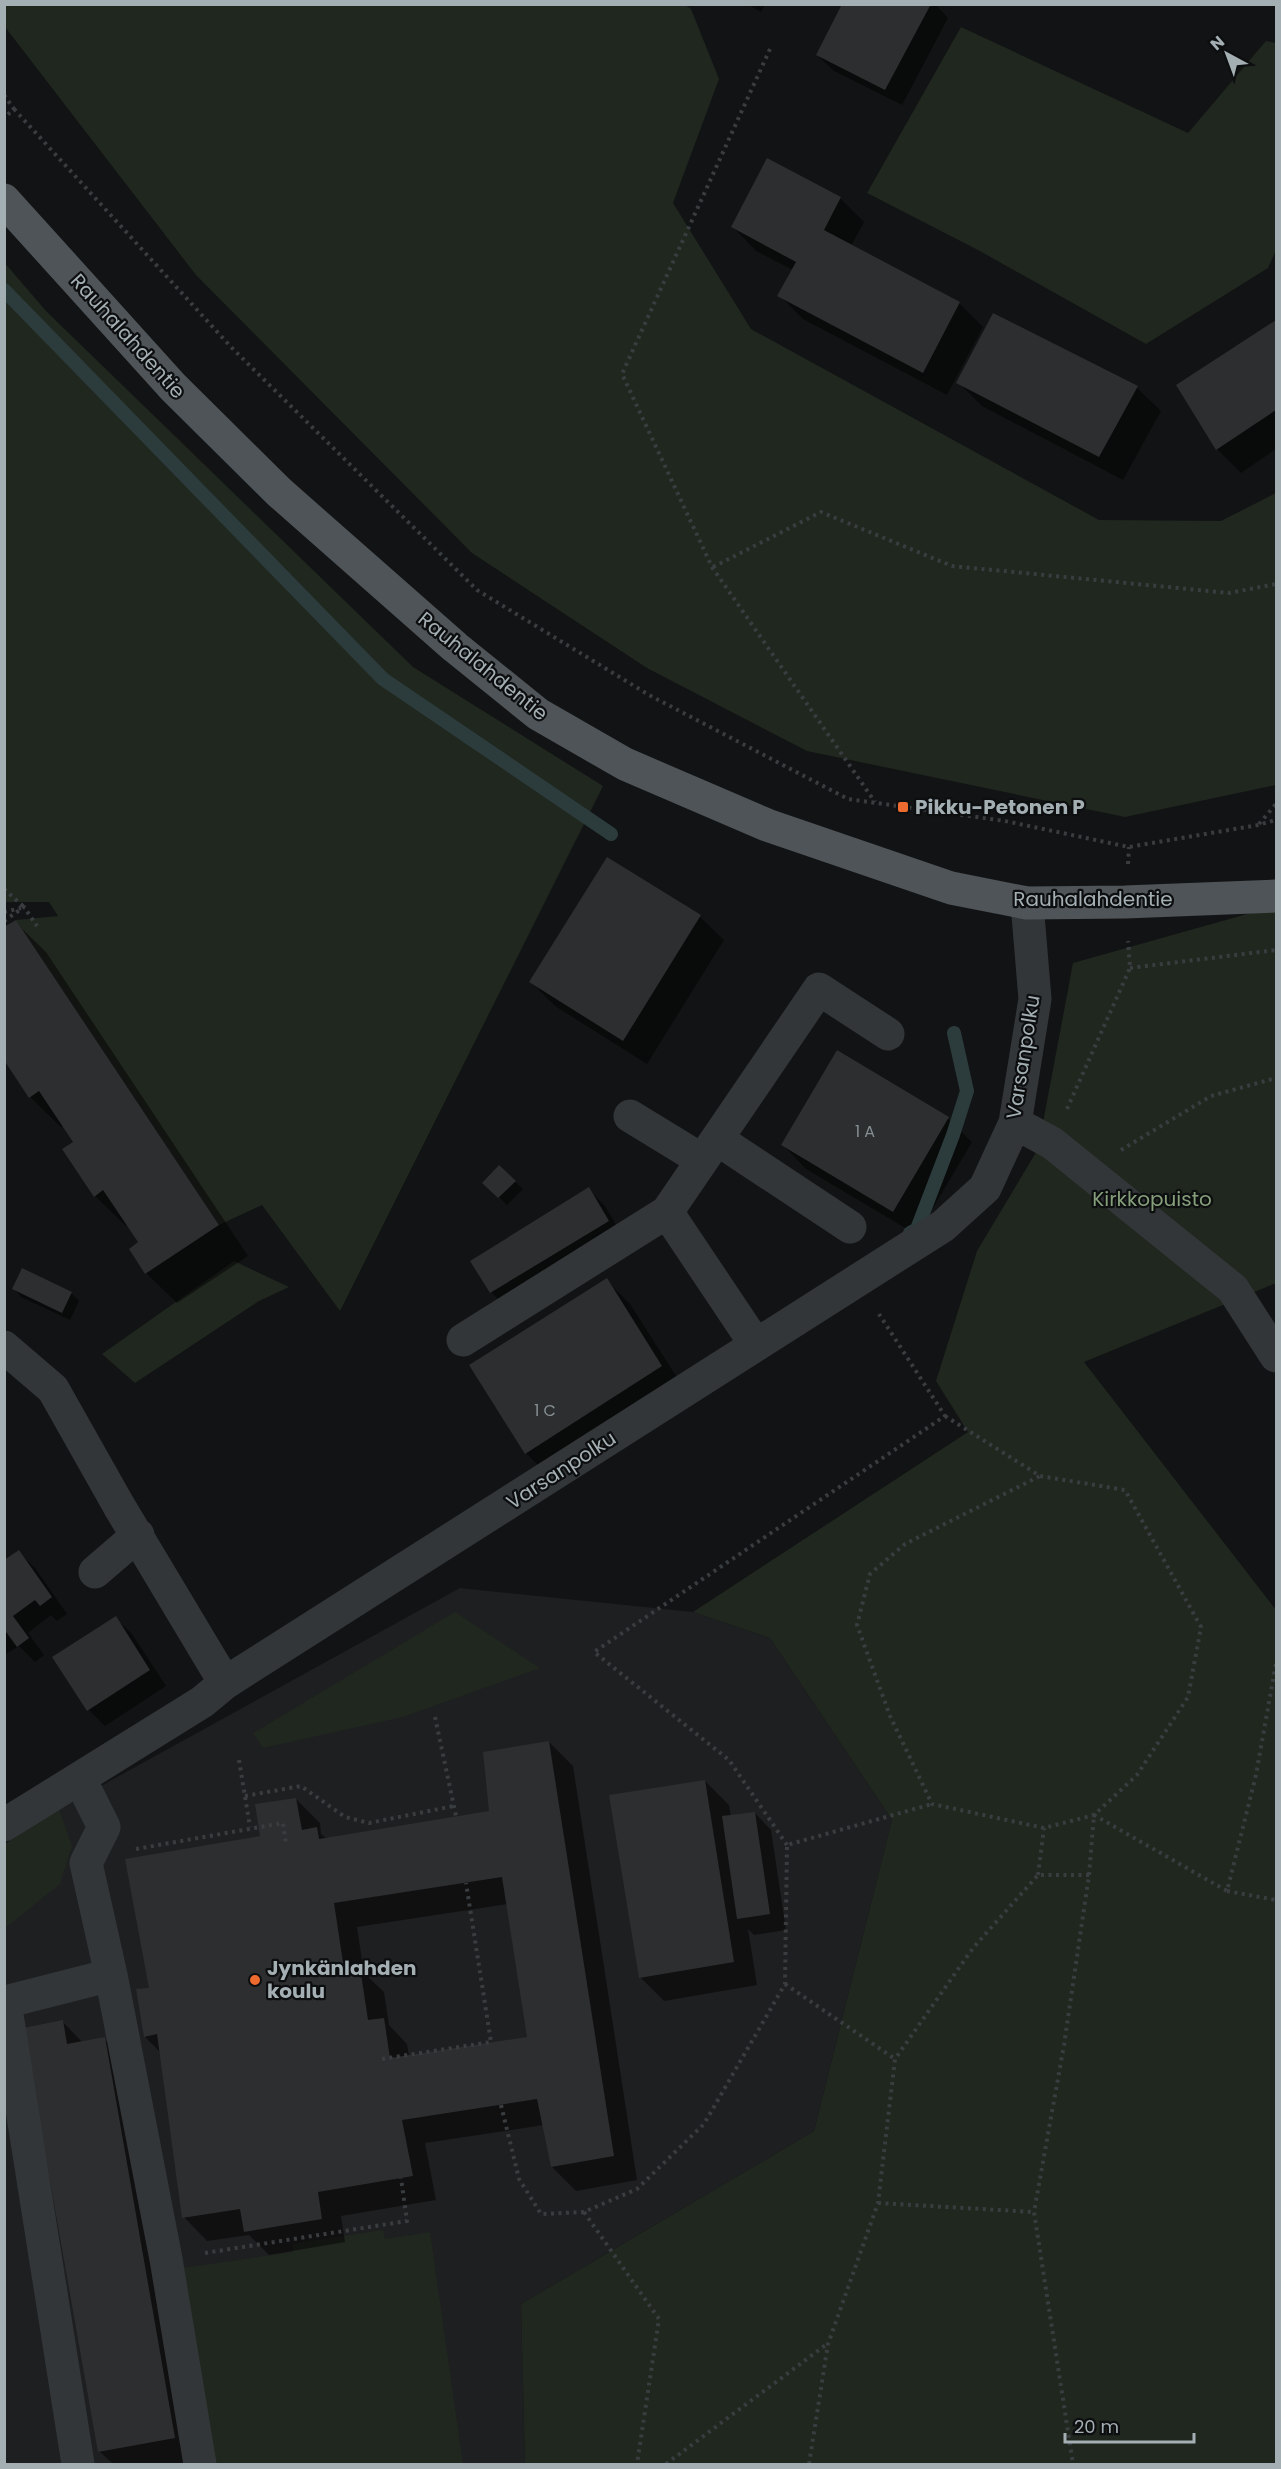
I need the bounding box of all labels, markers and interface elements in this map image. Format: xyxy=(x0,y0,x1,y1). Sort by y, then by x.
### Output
north arrow xyxy=(1197,24,1257,84)
text: N xyxy=(1205,30,1230,56)
street label: Rauhalahdentie xyxy=(64,267,192,405)
street label: Rauhalahdentie xyxy=(412,605,554,727)
place label: Pikku-Petonen P xyxy=(915,793,1085,821)
marker: Pikku-Petonen P xyxy=(896,800,910,814)
street label: Rauhalahdentie xyxy=(1013,885,1173,913)
street label: Varsanpolku xyxy=(999,993,1047,1121)
house number: 1 A xyxy=(855,1120,875,1143)
park label: Kirkkopuisto xyxy=(1092,1185,1212,1213)
house number: 1 C xyxy=(534,1399,556,1422)
street label: Varsanpolku xyxy=(501,1424,621,1516)
place label: Jynkänlahden koulu xyxy=(267,1954,416,2005)
marker: Jynkänlahden koulu xyxy=(248,1973,262,1987)
scale bar xyxy=(1065,2406,1194,2444)
text: 20 m xyxy=(1074,2414,1119,2439)

